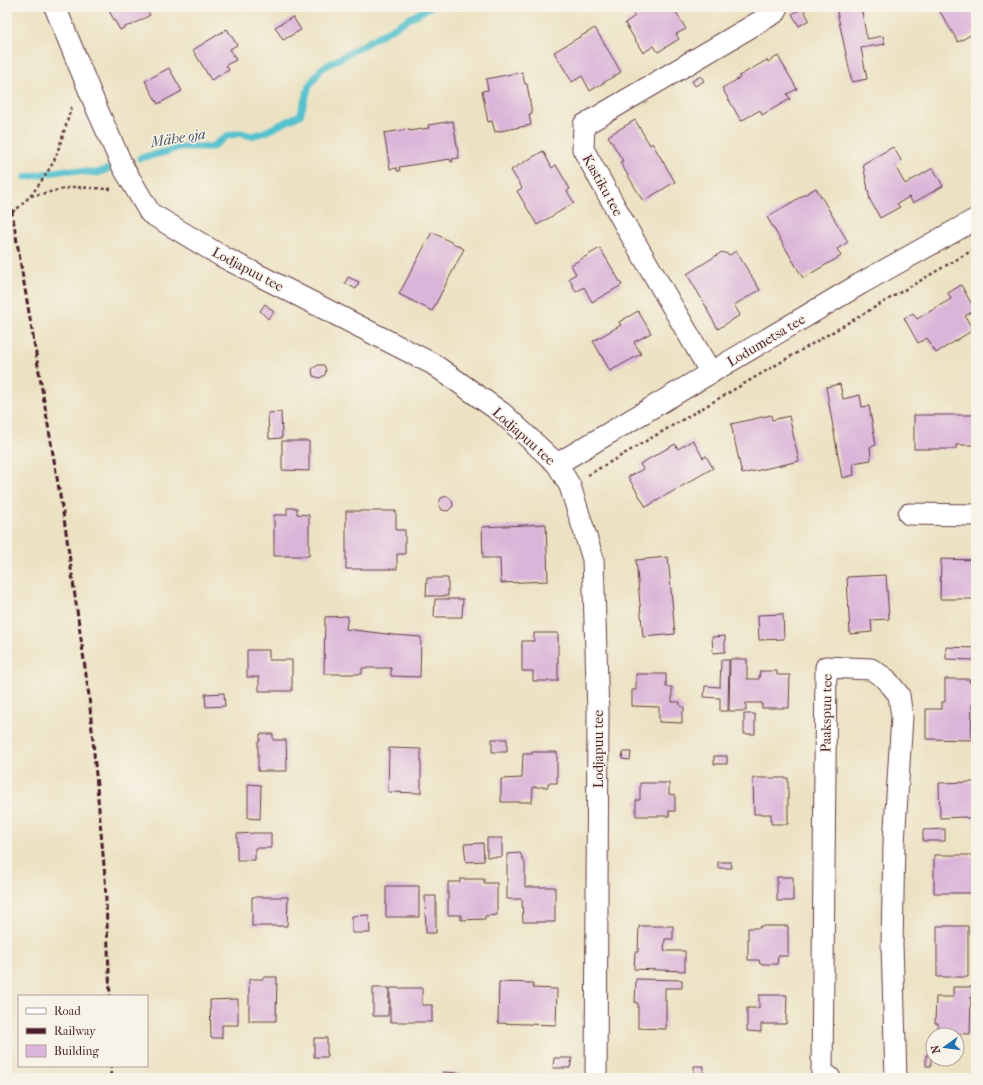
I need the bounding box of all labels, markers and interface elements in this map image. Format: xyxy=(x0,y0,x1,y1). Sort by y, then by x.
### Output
water label: Mähe oja xyxy=(148,125,207,151)
street label: Kastiku tee xyxy=(579,151,627,219)
street label: Lodjapuu tee xyxy=(209,244,286,295)
street label: Lodumetsa tee xyxy=(724,310,808,370)
street label: Lodjapuu tee xyxy=(489,404,559,469)
street label: Paakspuu tee xyxy=(817,673,836,753)
street label: Lodjapuu tee xyxy=(590,710,607,788)
legend xyxy=(18,995,148,1067)
text: Road xyxy=(54,1004,81,1018)
text: Railway xyxy=(54,1024,96,1038)
north arrow xyxy=(925,1027,965,1067)
text: N xyxy=(928,1043,943,1055)
text: Building xyxy=(54,1044,99,1058)

